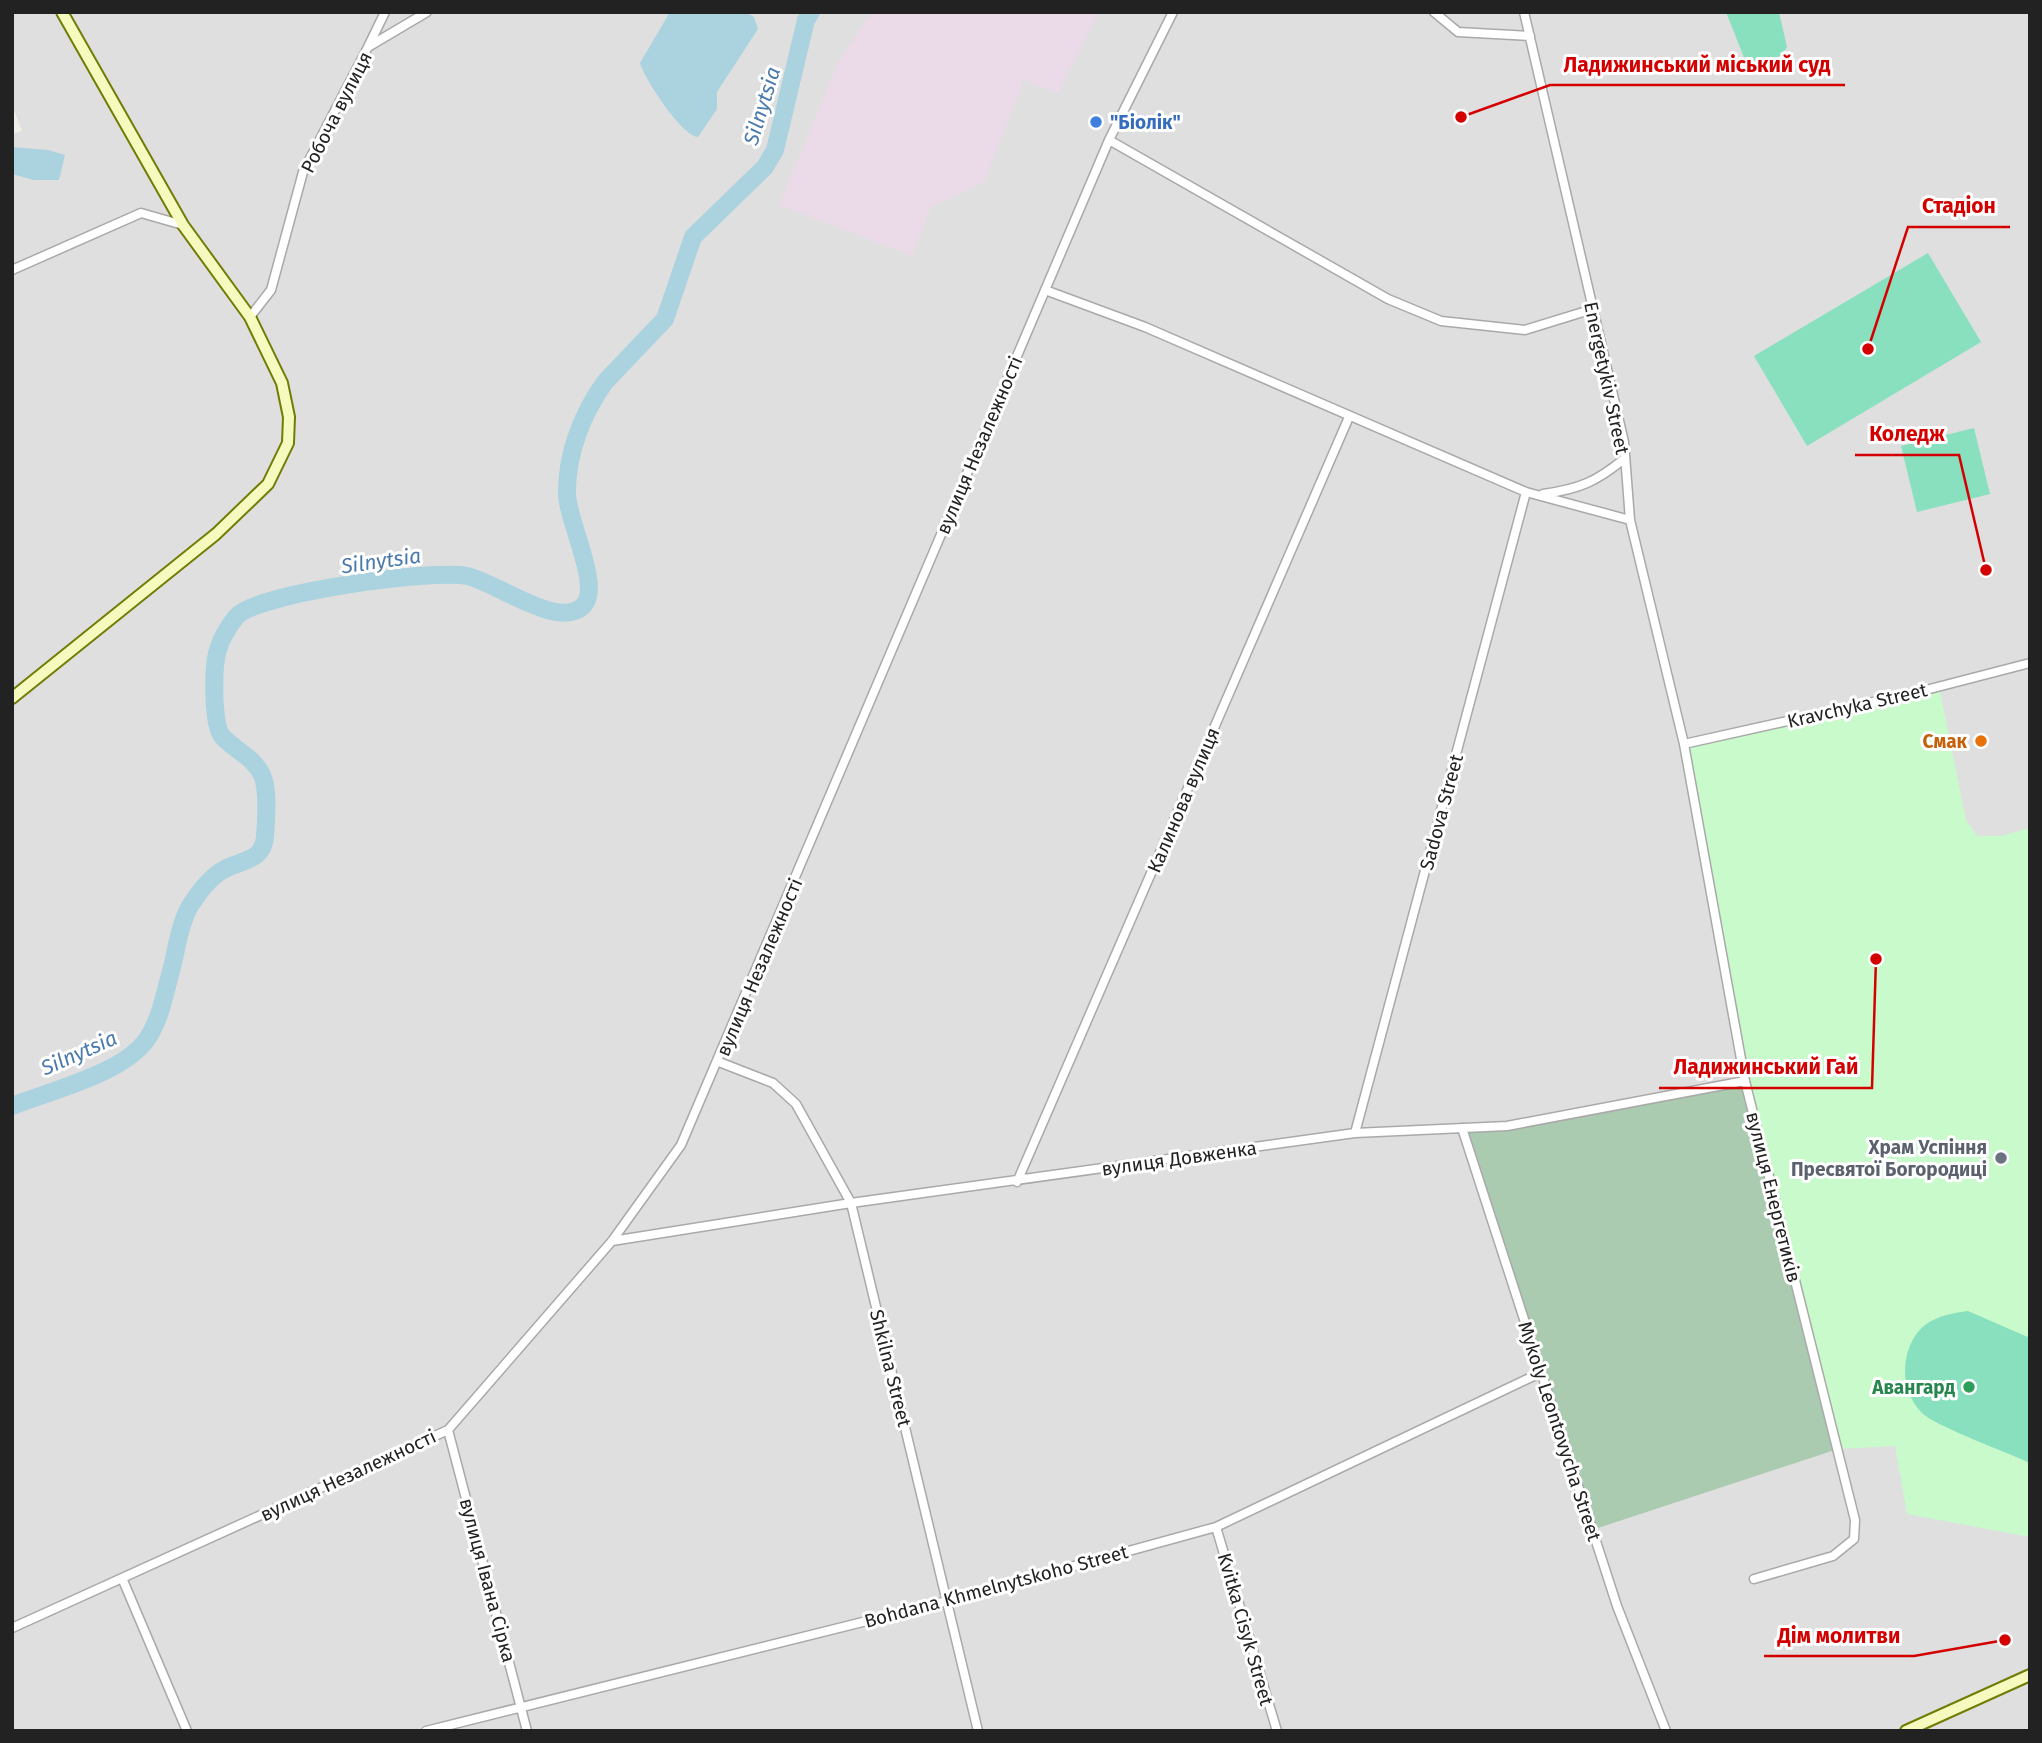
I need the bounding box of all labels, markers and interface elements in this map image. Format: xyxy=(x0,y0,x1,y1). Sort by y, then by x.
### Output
callout: Ладижинський міський суд xyxy=(1550,43,1845,85)
street label: Робоча вулиця xyxy=(296,48,377,177)
text: Ладижинський міський суд xyxy=(1564,52,1831,78)
water label: Silnytsia xyxy=(738,64,786,149)
place label: "Біолік" xyxy=(1110,111,1181,134)
marker: "Біолік" xyxy=(1088,114,1104,130)
callout: Стадіон xyxy=(1908,185,2010,227)
text: Стадіон xyxy=(1922,193,1996,219)
street label: Energetykiv Street xyxy=(1579,300,1634,457)
street label: вулиця Незалежності xyxy=(932,353,1027,538)
callout: Коледж xyxy=(1855,413,1959,455)
text: Коледж xyxy=(1869,421,1945,447)
water label: Silnytsia xyxy=(338,543,423,580)
street label: Kravchyka Street xyxy=(1785,678,1929,733)
street label: Калинова вулиця xyxy=(1142,724,1224,876)
place label: Смак xyxy=(1922,730,1968,753)
marker: Смак xyxy=(1973,733,1989,749)
street label: Sadova Street xyxy=(1415,752,1468,873)
street label: вулиця Незалежності xyxy=(712,875,807,1060)
water label: Silnytsia xyxy=(36,1025,121,1082)
callout: Ладижинський Гай xyxy=(1659,1046,1872,1088)
text: Ладижинський Гай xyxy=(1674,1054,1858,1080)
street label: вулиця Енергетиків xyxy=(1741,1109,1806,1285)
street label: вулиця Довженка xyxy=(1100,1136,1258,1181)
place label: Храм Успіння Пресвятої Богородиці xyxy=(1791,1136,1987,1181)
marker: Храм Успіння Пресвятої Богородиці xyxy=(1993,1150,2009,1166)
street label: Shkilna Street xyxy=(865,1307,916,1429)
street label: Mykoly Leontovycha Street xyxy=(1513,1318,1606,1544)
place label: Авангард xyxy=(1871,1376,1955,1399)
marker: Авангард xyxy=(1961,1379,1977,1395)
street label: вулиця Незалежності xyxy=(257,1425,440,1526)
street label: вулиця Івана Сірка xyxy=(455,1496,520,1665)
street label: Bohdana Khmelnytskoho Street xyxy=(862,1540,1131,1633)
street label: Kvitka Cisyk Street xyxy=(1213,1550,1278,1708)
callout: Дім молитви xyxy=(1764,1614,1914,1656)
text: Дім молитви xyxy=(1777,1623,1900,1649)

